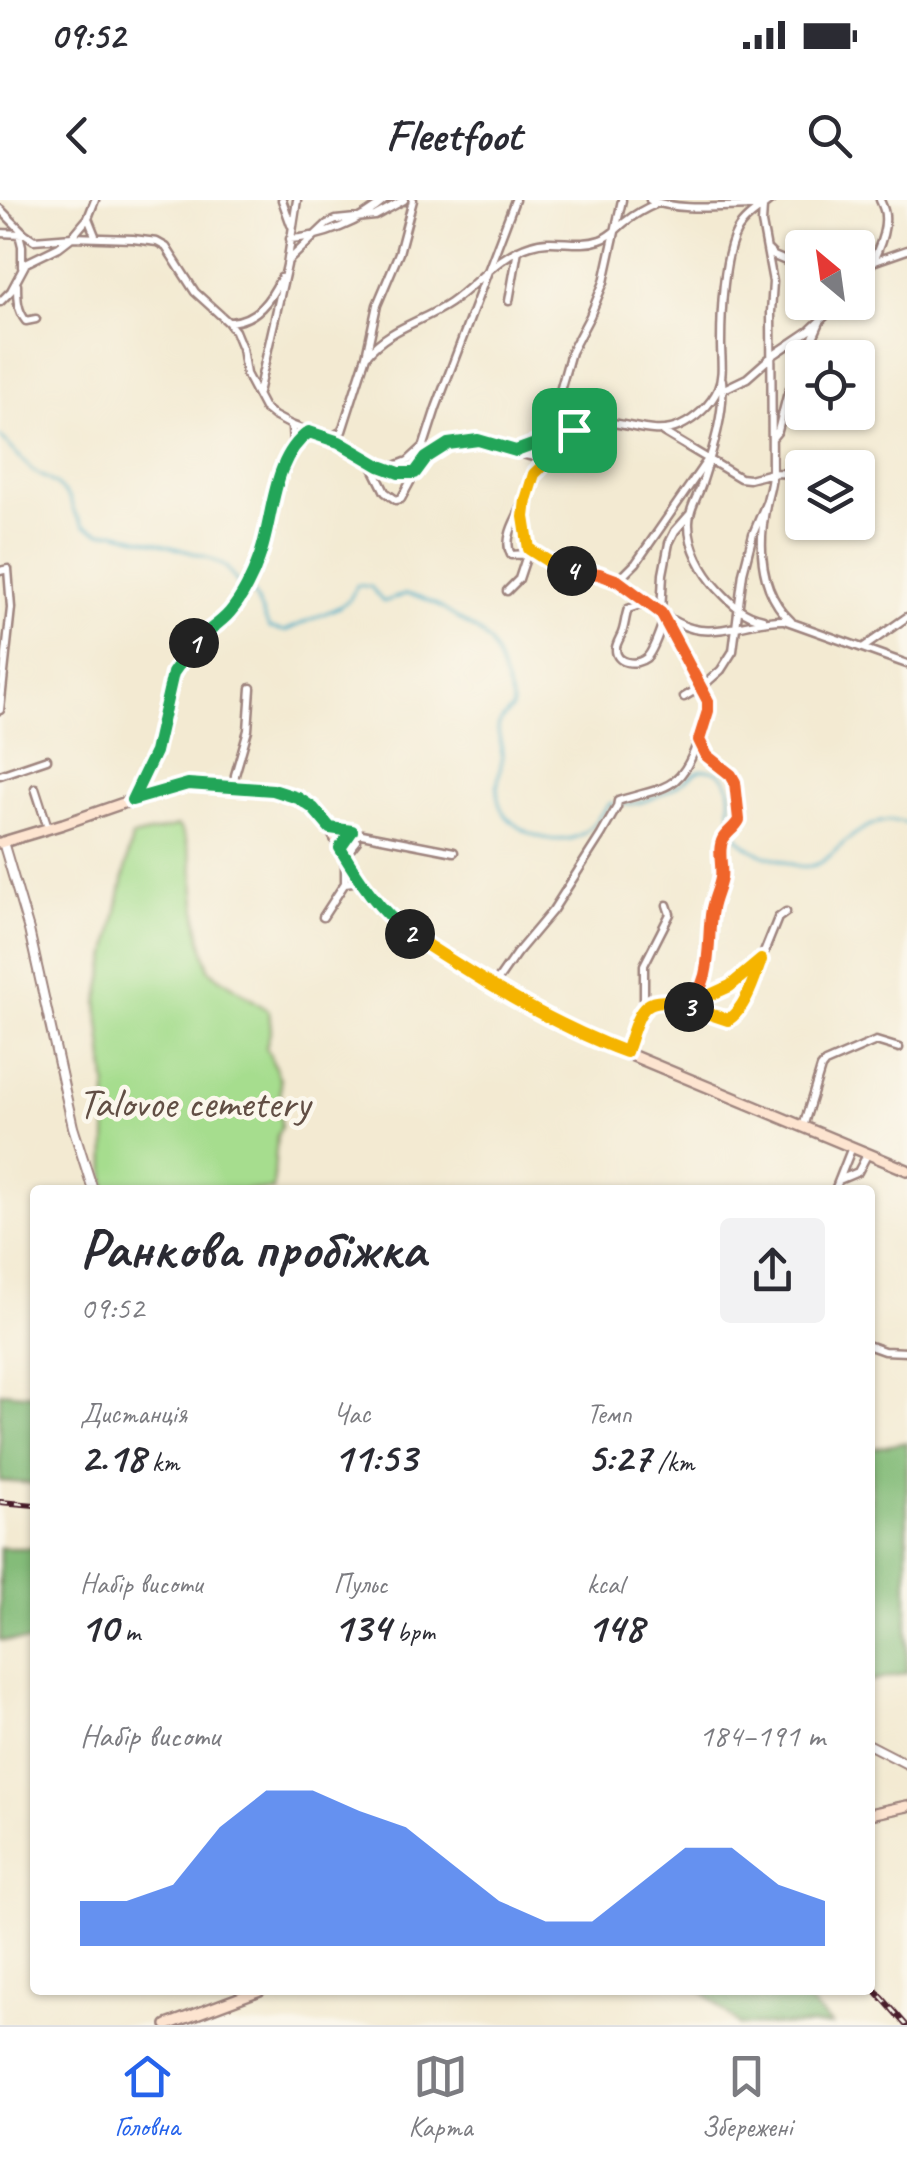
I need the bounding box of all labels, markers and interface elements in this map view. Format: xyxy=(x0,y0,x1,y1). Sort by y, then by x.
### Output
text: 09:52 xyxy=(50,12,125,59)
text: Fleetfoot xyxy=(386,107,521,164)
icon: back xyxy=(50,108,105,163)
icon: search xyxy=(802,108,857,163)
north arrow xyxy=(785,230,875,320)
map controls xyxy=(785,230,875,540)
button: locate xyxy=(785,340,875,430)
pin xyxy=(532,388,617,473)
icon: arrive xyxy=(547,403,602,458)
button: layers xyxy=(785,450,875,540)
pin: 4 xyxy=(547,546,597,596)
text: 4 xyxy=(566,553,578,588)
pin: 1 xyxy=(169,618,219,668)
text: 1 xyxy=(188,625,200,660)
pin: 2 xyxy=(385,909,435,959)
text: 2 xyxy=(404,916,416,951)
pin: 3 xyxy=(664,982,714,1032)
text: 3 xyxy=(683,989,695,1024)
park label: Talovoe cemetery xyxy=(78,1077,314,1130)
text: Ранкова пробіжка xyxy=(80,1214,425,1284)
button: share xyxy=(720,1218,825,1323)
text: 09:52 xyxy=(80,1287,144,1328)
text: Дистанція xyxy=(80,1396,187,1431)
text: Час xyxy=(333,1396,370,1431)
text: Темп xyxy=(587,1396,632,1431)
text: 2.18 xyxy=(80,1431,145,1484)
text: 11:53 xyxy=(333,1431,417,1484)
text: 5:27 xyxy=(587,1431,651,1484)
text: km xyxy=(145,1444,179,1479)
text: /km xyxy=(651,1444,694,1479)
text: Набір висоти xyxy=(80,1566,202,1601)
text: Пульс xyxy=(333,1566,387,1601)
text: kcal xyxy=(587,1566,624,1601)
text: 10 xyxy=(80,1601,118,1654)
text: 134 xyxy=(333,1601,390,1654)
text: 148 xyxy=(587,1601,643,1654)
text: m xyxy=(118,1614,140,1649)
text: bpm xyxy=(390,1614,435,1649)
text: Набір висоти xyxy=(80,1715,220,1756)
text: 184–191 m xyxy=(699,1715,825,1756)
tab: Головна xyxy=(114,2049,180,2144)
tab: Карта xyxy=(409,2049,473,2144)
tab: Збережені xyxy=(701,2049,793,2144)

